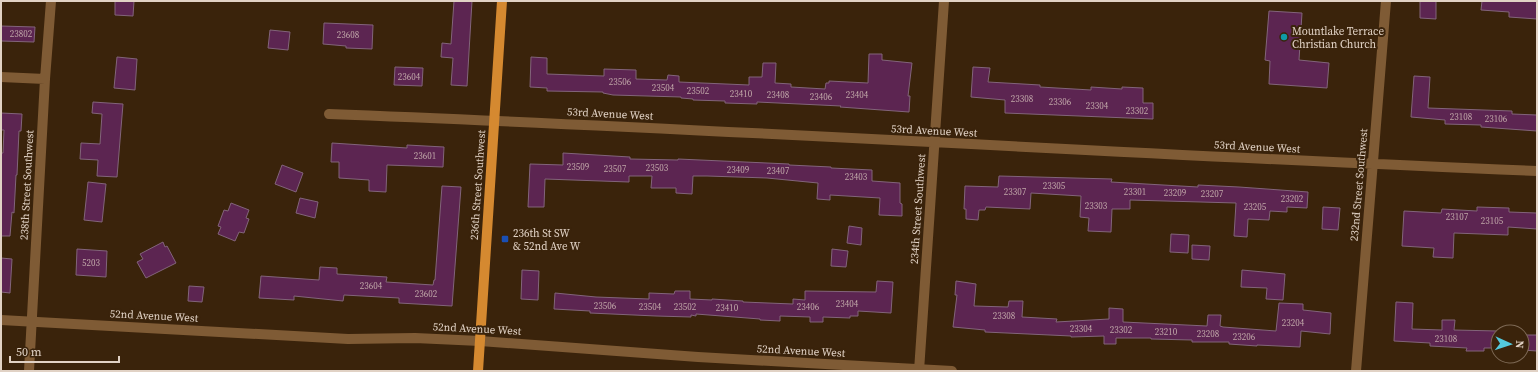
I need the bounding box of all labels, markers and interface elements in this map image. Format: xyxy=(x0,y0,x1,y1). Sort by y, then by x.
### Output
place label: Mountlake Terrace Christian Church xyxy=(1292,24,1384,52)
house number: 23802 xyxy=(10,28,33,40)
house number: 23608 xyxy=(337,29,360,41)
marker: Mountlake Terrace Christian Church xyxy=(1279,32,1289,42)
house number: 23604 xyxy=(398,71,421,83)
house number: 23506 xyxy=(609,76,632,88)
house number: 23504 xyxy=(652,82,675,94)
house number: 23502 xyxy=(687,85,710,97)
house number: 23410 xyxy=(730,88,753,100)
house number: 23408 xyxy=(767,89,790,101)
house number: 23404 xyxy=(846,89,869,101)
house number: 23406 xyxy=(810,91,833,103)
house number: 23308 xyxy=(1011,93,1034,105)
house number: 23306 xyxy=(1049,96,1072,108)
house number: 23304 xyxy=(1086,100,1109,112)
street label: 53rd Avenue West xyxy=(566,104,654,124)
house number: 23302 xyxy=(1126,105,1149,117)
house number: 23108 xyxy=(1450,111,1473,123)
house number: 23106 xyxy=(1485,113,1508,125)
street label: 53rd Avenue West xyxy=(890,121,978,141)
street label: 232nd Street Southwest xyxy=(1347,128,1371,242)
street label: 238th Street Southwest xyxy=(17,129,37,240)
street label: 236th Street Southwest xyxy=(467,129,489,241)
street label: 53rd Avenue West xyxy=(1213,137,1301,157)
house number: 23601 xyxy=(414,150,436,162)
street label: 234th Street Southwest xyxy=(907,153,929,265)
house number: 23509 xyxy=(567,161,590,173)
house number: 23503 xyxy=(646,162,669,174)
house number: 23507 xyxy=(604,163,627,175)
house number: 23409 xyxy=(727,164,750,176)
house number: 23407 xyxy=(767,165,790,177)
house number: 23403 xyxy=(845,171,868,183)
house number: 23305 xyxy=(1043,180,1066,192)
house number: 23307 xyxy=(1004,186,1027,198)
house number: 23301 xyxy=(1124,186,1146,198)
house number: 23209 xyxy=(1164,187,1187,199)
house number: 23207 xyxy=(1201,188,1224,200)
house number: 23202 xyxy=(1281,193,1304,205)
house number: 23303 xyxy=(1085,200,1108,212)
house number: 23205 xyxy=(1244,201,1267,213)
house number: 23107 xyxy=(1446,211,1469,223)
house number: 23105 xyxy=(1481,215,1504,227)
place label: 236th St SW & 52nd Ave W xyxy=(513,226,581,254)
marker: 236th St SW & 52nd Ave W xyxy=(500,234,510,244)
house number: 5203 xyxy=(82,257,100,269)
house number: 23604 xyxy=(360,280,383,292)
house number: 23602 xyxy=(415,288,438,300)
house number: 23404 xyxy=(836,298,859,310)
house number: 23506 xyxy=(594,300,617,312)
house number: 23504 xyxy=(639,301,662,313)
house number: 23502 xyxy=(674,301,697,313)
house number: 23406 xyxy=(797,301,820,313)
house number: 23410 xyxy=(716,302,739,314)
street label: 52nd Avenue West xyxy=(109,306,199,326)
house number: 23308 xyxy=(993,310,1016,322)
house number: 23204 xyxy=(1282,317,1305,329)
street label: 52nd Avenue West xyxy=(432,319,522,339)
house number: 23304 xyxy=(1070,323,1093,335)
house number: 23302 xyxy=(1110,324,1133,336)
north arrow xyxy=(1490,324,1530,364)
house number: 23210 xyxy=(1155,326,1178,338)
house number: 23208 xyxy=(1197,328,1220,340)
house number: 23206 xyxy=(1233,331,1256,343)
house number: 23108 xyxy=(1435,333,1458,345)
scale bar xyxy=(10,338,119,364)
text: N xyxy=(1512,340,1527,349)
street label: 52nd Avenue West xyxy=(756,341,846,361)
text: 50 m xyxy=(16,344,42,360)

